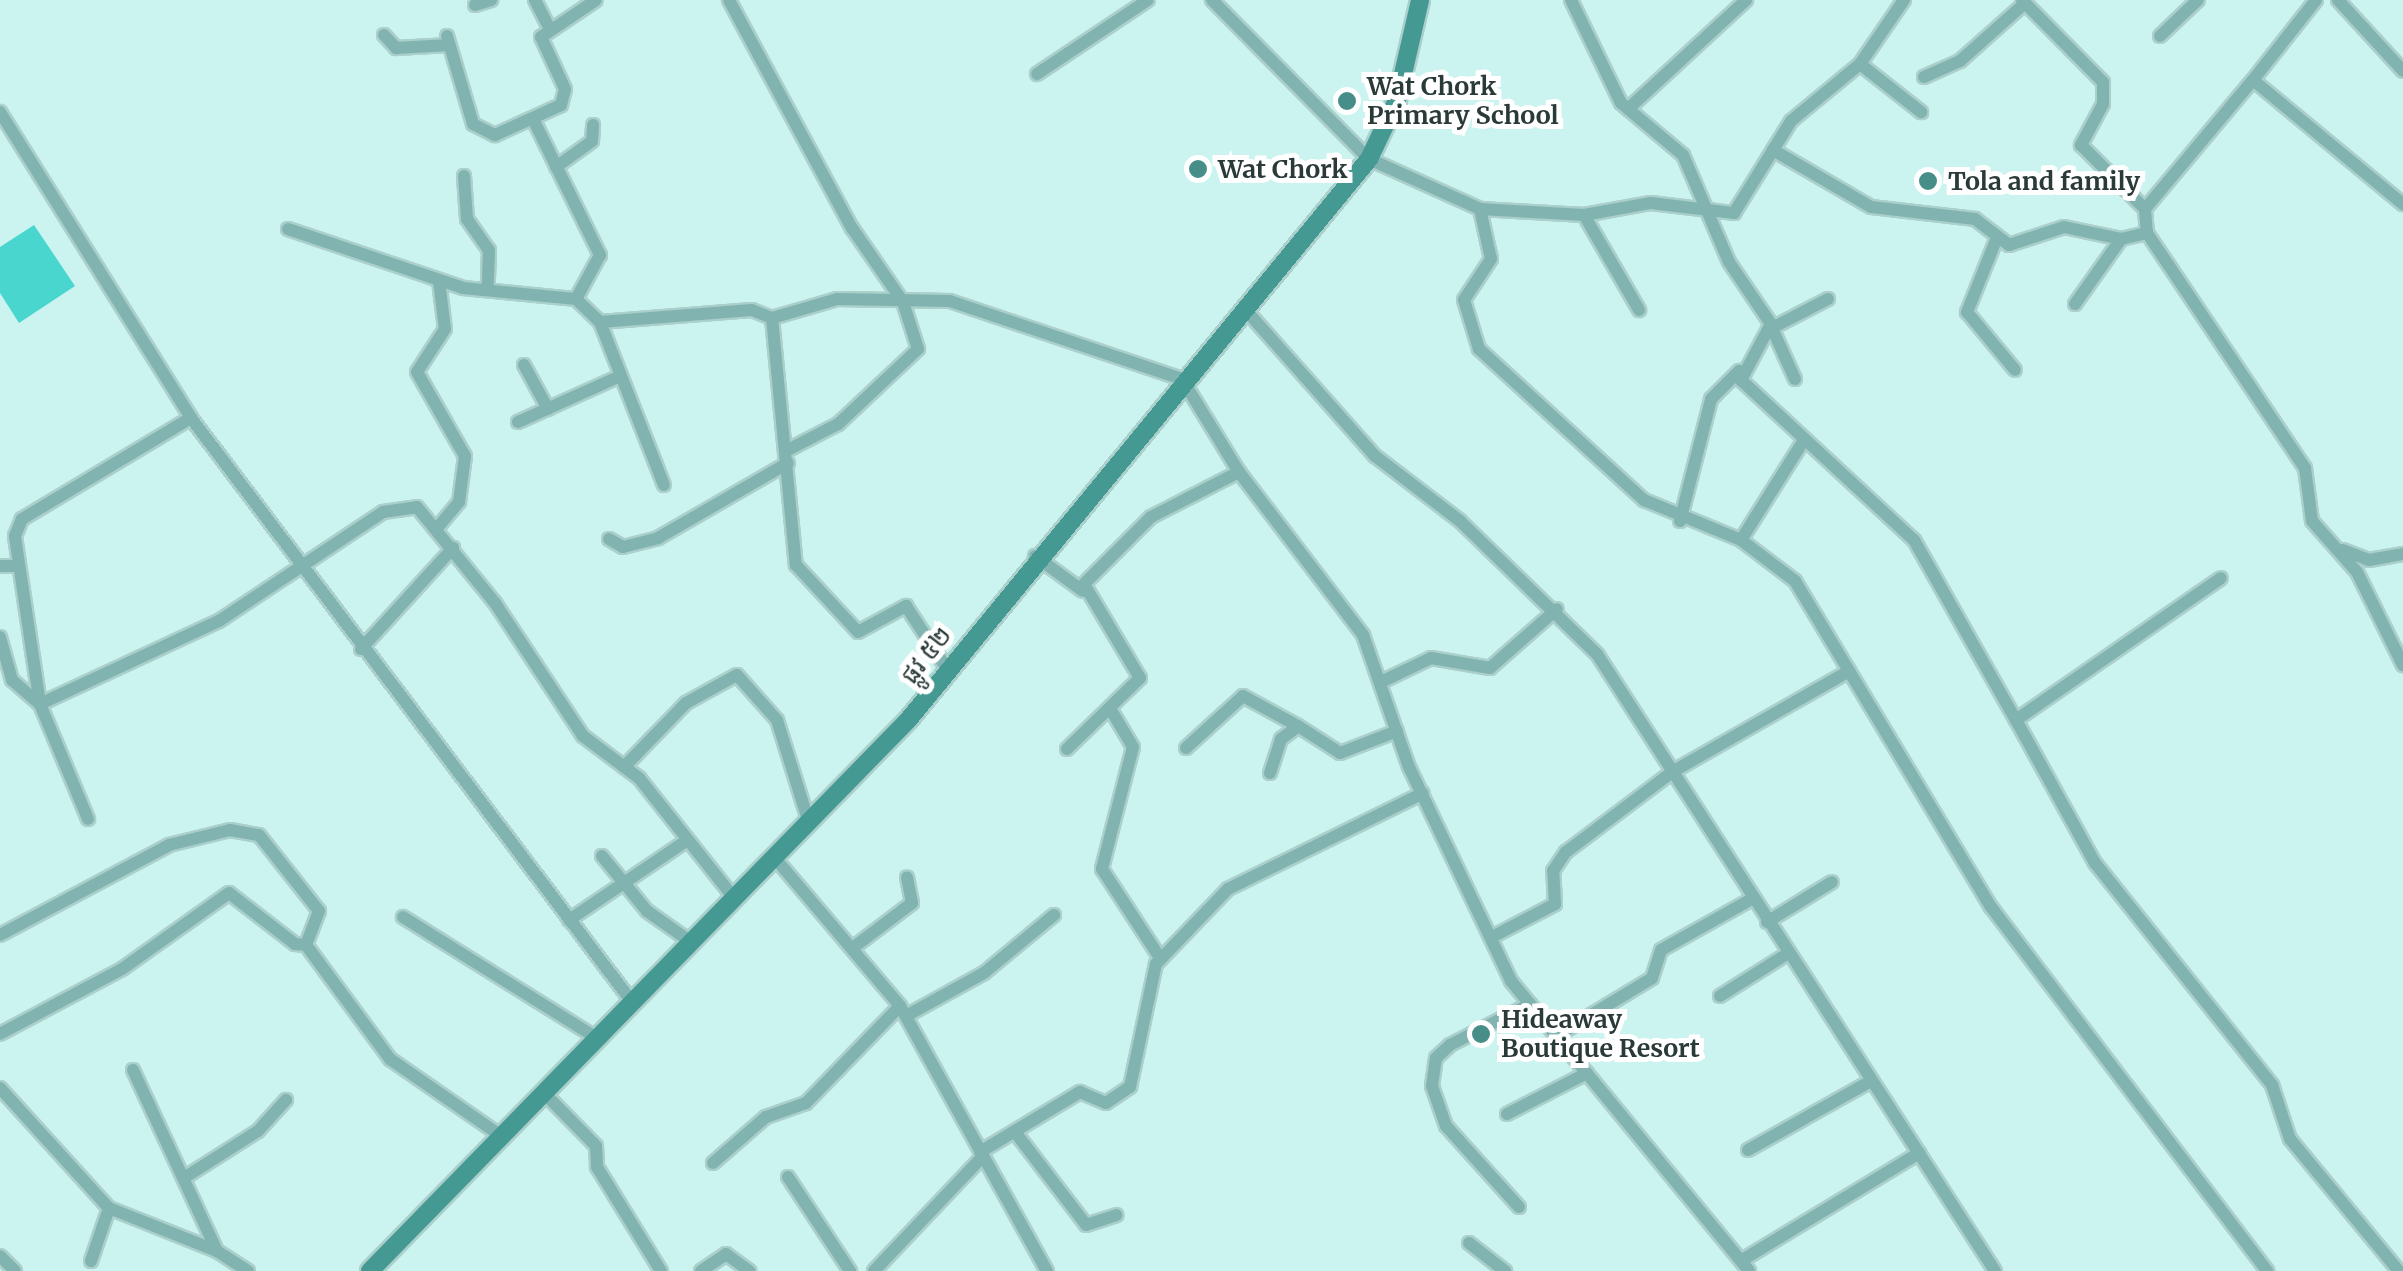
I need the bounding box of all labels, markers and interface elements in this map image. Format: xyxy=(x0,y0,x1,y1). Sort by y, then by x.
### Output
place label: Wat Chork Primary School xyxy=(1367,72,1559,131)
marker: Wat Chork Primary School xyxy=(1336,90,1358,112)
place label: Wat Chork xyxy=(1218,154,1347,184)
marker: Wat Chork xyxy=(1187,158,1209,180)
place label: Tola and family xyxy=(1948,166,2140,196)
marker: Tola and family xyxy=(1917,170,1939,192)
street label: ផ្លូវ ៥២ xyxy=(894,620,958,690)
place label: Hideaway Boutique Resort xyxy=(1501,1005,1700,1064)
marker: Hideaway Boutique Resort xyxy=(1470,1023,1492,1045)

